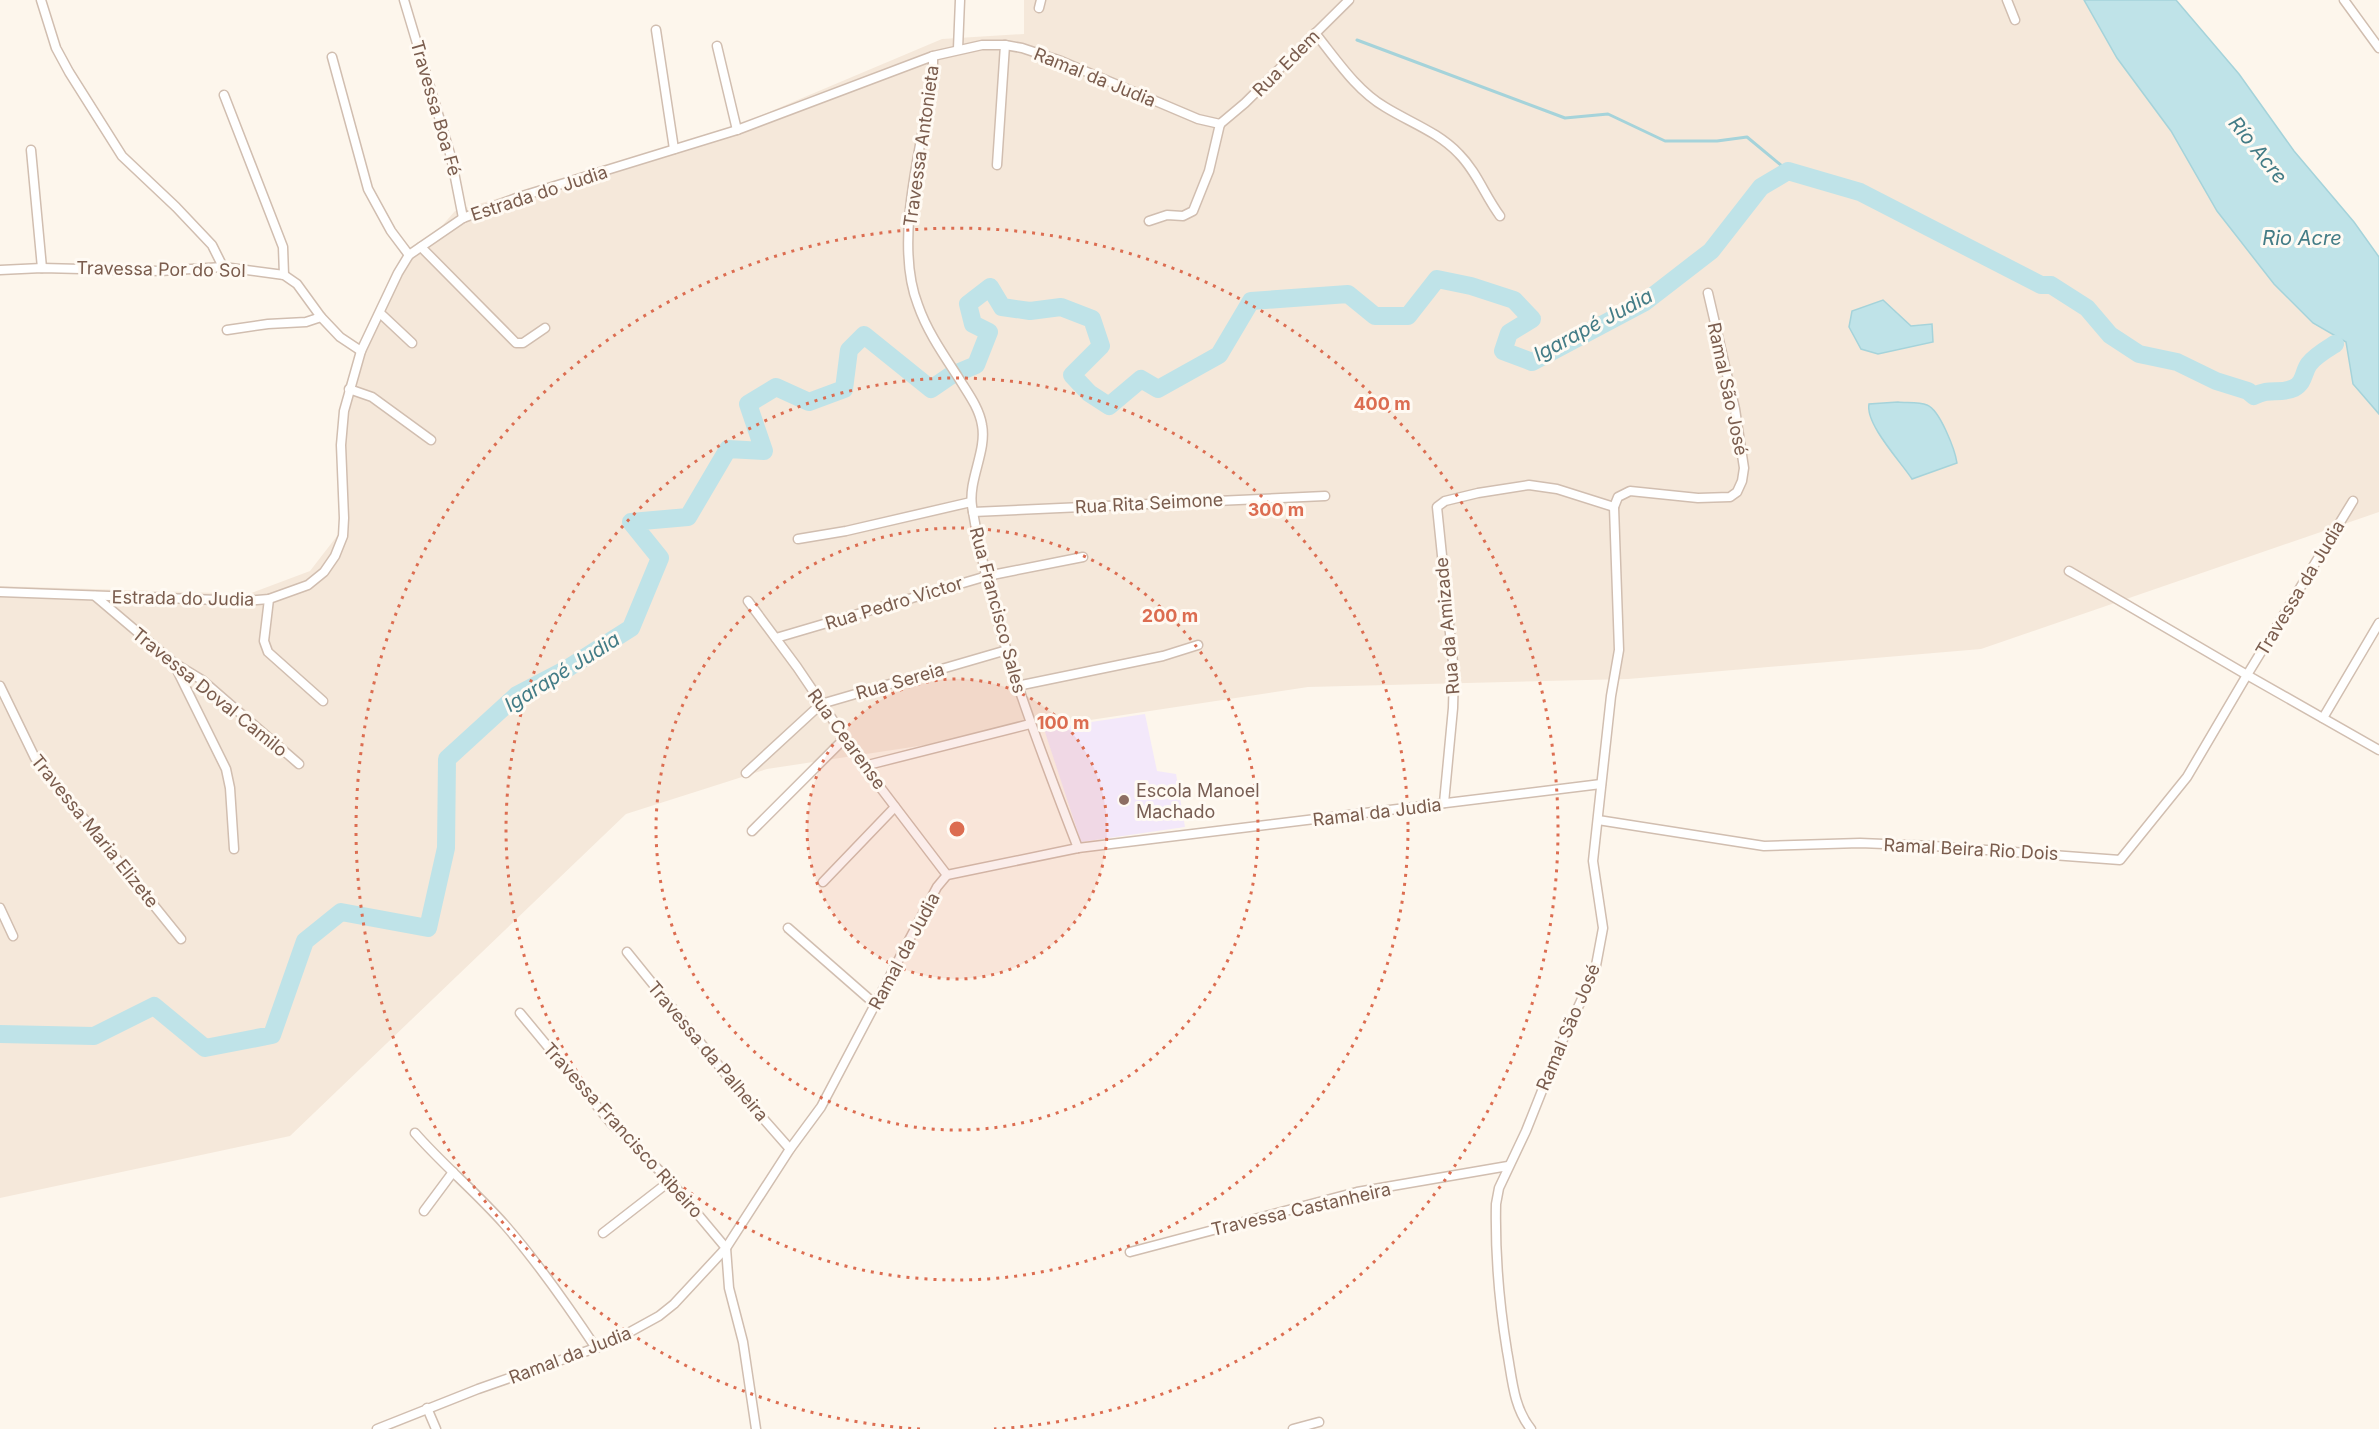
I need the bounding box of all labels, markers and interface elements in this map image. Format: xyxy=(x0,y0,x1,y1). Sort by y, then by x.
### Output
street label: Rua Edem xyxy=(1248,25,1324,101)
street label: Travessa Boa Fé xyxy=(407,38,465,178)
street label: Ramal da Judia xyxy=(1031,43,1159,111)
street label: Travessa Antonieta xyxy=(899,64,943,228)
water label: Río Acre xyxy=(2224,112,2292,188)
street label: Estrada do Judia xyxy=(468,161,610,225)
water label: Rio Acre xyxy=(2262,226,2342,250)
street label: Travessa Por do Sol xyxy=(76,257,246,281)
water label: Igarapé Judia xyxy=(1529,284,1657,366)
street label: Ramal São José xyxy=(1704,321,1752,457)
text: 400 m xyxy=(1353,393,1411,414)
street label: Rua Rita Seimone xyxy=(1074,489,1224,517)
text: 300 m xyxy=(1248,499,1304,520)
street label: Travessa da Judia xyxy=(2251,516,2349,660)
street label: Rua Francisco Sales xyxy=(966,525,1030,695)
street label: Rua da Amizade xyxy=(1431,556,1463,696)
street label: Rua Pedro Victor xyxy=(823,572,966,634)
street label: Estrada do Judia xyxy=(112,586,254,610)
text: 200 m xyxy=(1142,605,1198,626)
street label: Travessa Doval Camilo xyxy=(128,623,292,761)
water label: Igarapé Judia xyxy=(500,627,624,717)
street label: Rua Sereia xyxy=(853,658,947,704)
street label: Rua Cearense xyxy=(804,685,890,793)
text: 100 m xyxy=(1037,712,1089,733)
street label: Travessa Maria Elizete xyxy=(27,750,163,912)
place label: Escola Manoel Machado xyxy=(1136,780,1260,822)
marker: Escola Manoel Machado xyxy=(1117,793,1131,807)
street label: Ramal da Judia xyxy=(1311,794,1443,830)
centre of rings xyxy=(947,819,967,839)
street label: Ramal Beira Rio Dois xyxy=(1883,834,2059,864)
street label: Ramal da Judia xyxy=(864,889,944,1013)
street label: Ramal São José xyxy=(1532,961,1604,1093)
street label: Travessa da Palheira xyxy=(643,977,773,1125)
street label: Travessa Francisco Ribeiro xyxy=(539,1038,707,1222)
street label: Travessa Castanheira xyxy=(1209,1178,1393,1240)
street label: Ramal da Judia xyxy=(506,1322,634,1388)

